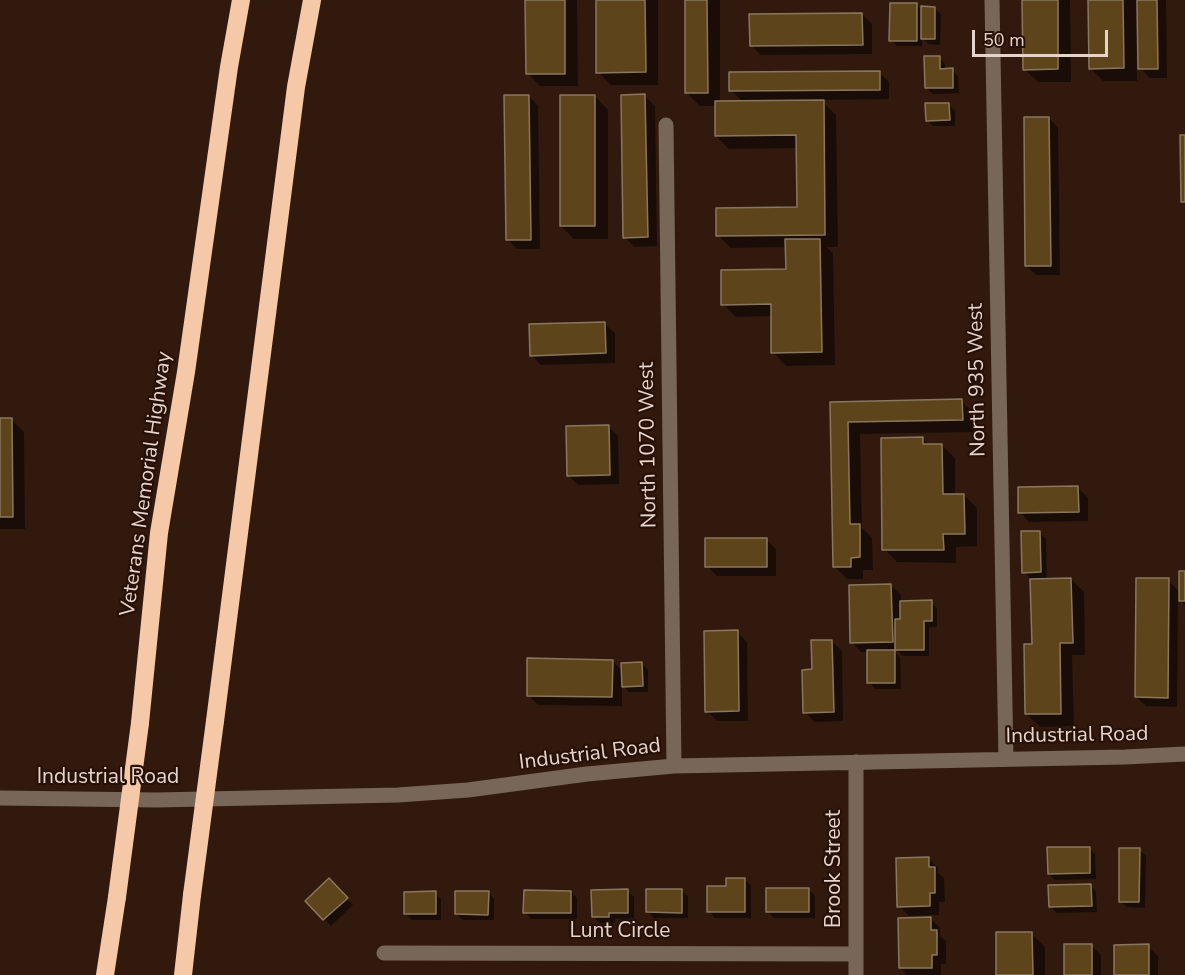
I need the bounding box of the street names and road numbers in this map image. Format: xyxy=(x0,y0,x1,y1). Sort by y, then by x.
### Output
street label: North 935 West xyxy=(964,303,992,457)
street label: Veterans Memorial Highway xyxy=(116,350,178,618)
street label: North 1070 West xyxy=(635,362,663,528)
street label: Industrial Road xyxy=(1005,722,1149,750)
street label: Industrial Road xyxy=(518,734,662,776)
street label: Industrial Road xyxy=(37,765,179,791)
street label: Brook Street xyxy=(822,810,848,928)
street label: Lunt Circle xyxy=(569,919,671,945)

